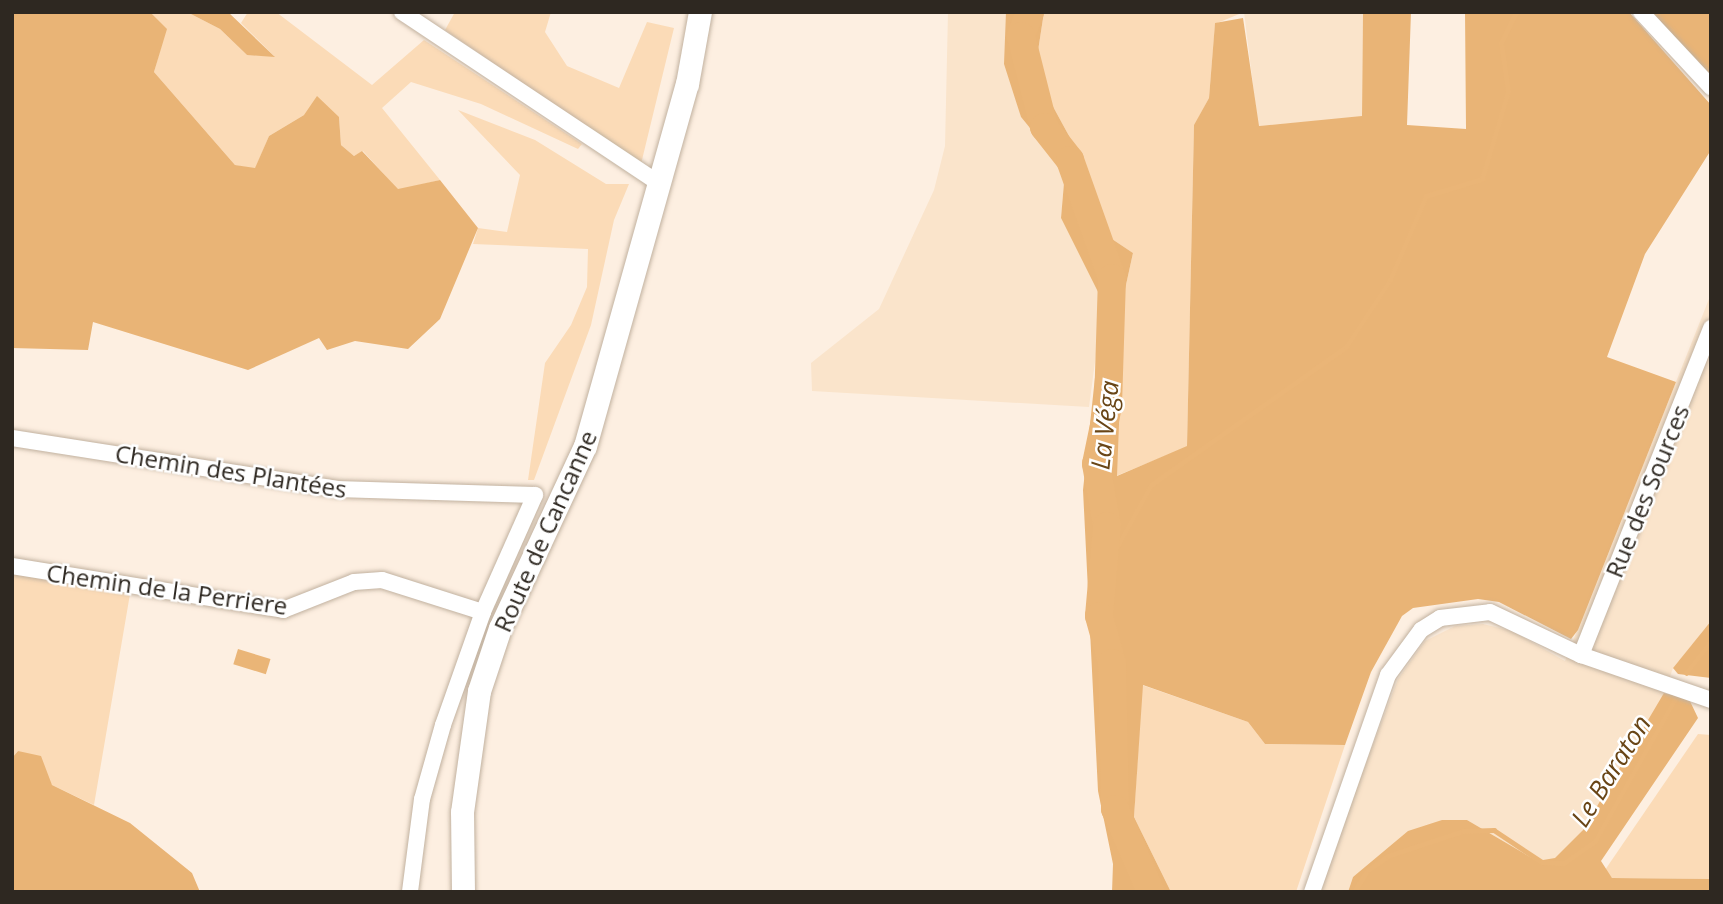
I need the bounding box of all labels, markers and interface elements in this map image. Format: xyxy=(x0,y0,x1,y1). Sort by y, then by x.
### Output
water label: La Véga xyxy=(1085,379,1125,471)
street label: Rue des Sources xyxy=(1599,400,1695,582)
street label: Route de Cancanne xyxy=(488,426,602,636)
street label: Chemin des Plantées xyxy=(113,438,349,504)
street label: Chemin de la Perriere xyxy=(45,558,289,620)
water label: Le Baraton xyxy=(1564,709,1658,833)

